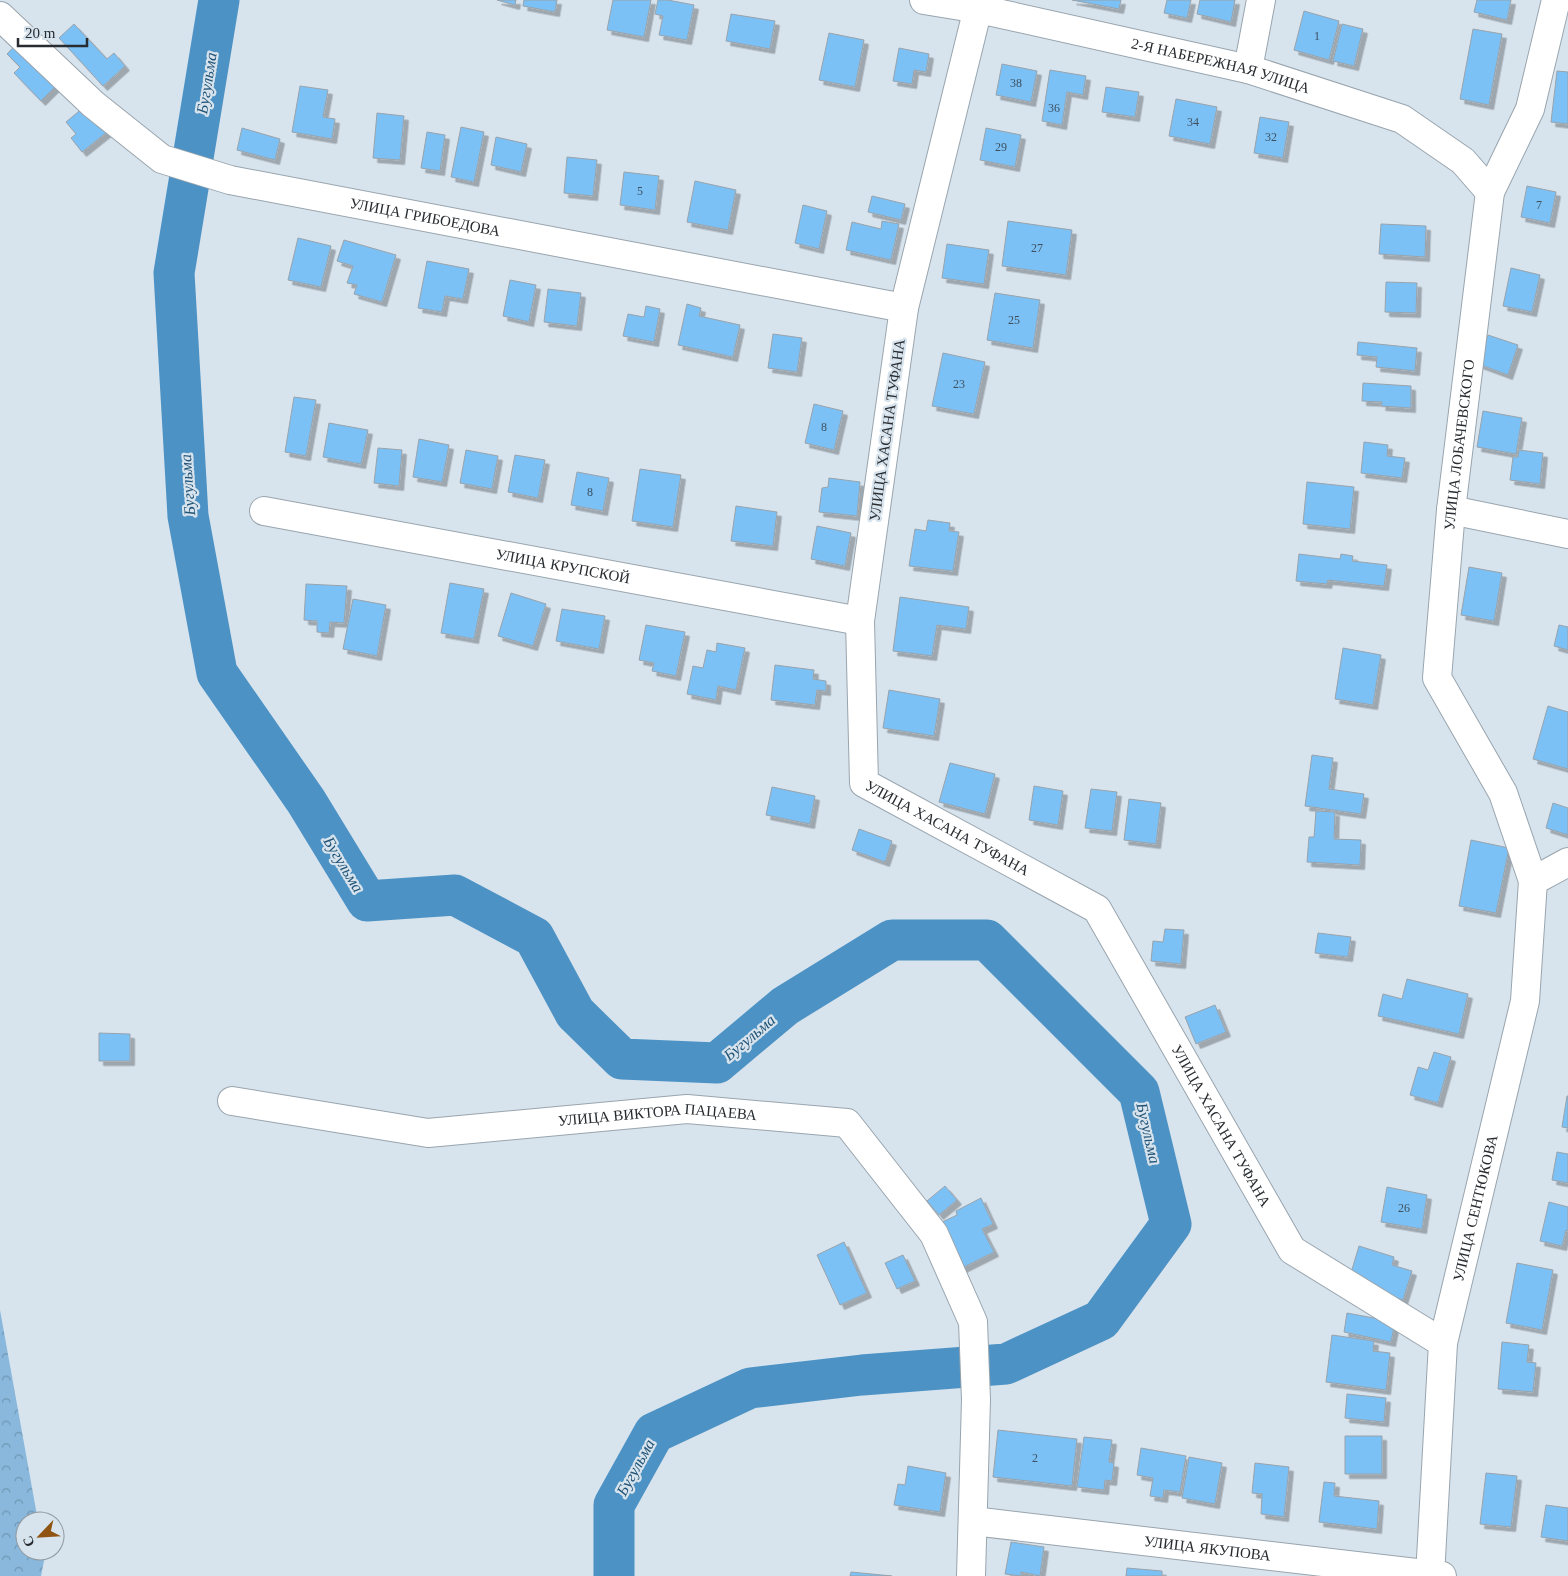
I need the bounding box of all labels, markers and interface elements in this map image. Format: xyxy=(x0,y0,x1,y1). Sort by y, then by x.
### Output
scale bar xyxy=(18,15,86,47)
text: 20 m xyxy=(25,25,56,41)
house number: 1 xyxy=(1314,29,1320,43)
street label: 2-Я НАБЕРЕЖНАЯ УЛИЦА xyxy=(1130,35,1312,97)
water label: Бугульма xyxy=(193,51,221,116)
house number: 38 xyxy=(1010,76,1022,90)
house number: 36 xyxy=(1048,101,1060,115)
house number: 34 xyxy=(1187,115,1199,129)
house number: 32 xyxy=(1265,130,1277,144)
house number: 29 xyxy=(995,140,1007,154)
house number: 5 xyxy=(637,184,643,198)
street label: УЛИЦА ГРИБОЕДОВА xyxy=(349,195,502,239)
house number: 7 xyxy=(1536,198,1542,212)
house number: 27 xyxy=(1031,241,1043,255)
house number: 25 xyxy=(1008,313,1020,327)
street label: УЛИЦА ХАСАНА ТУФАНА xyxy=(866,338,908,522)
street label: УЛИЦА ЛОБАЧЕВСКОГО xyxy=(1441,358,1477,531)
house number: 23 xyxy=(953,377,965,391)
house number: 8 xyxy=(821,420,827,434)
water label: Бугульма xyxy=(177,454,199,517)
house number: 8 xyxy=(587,485,593,499)
street label: УЛИЦА КРУПСКОЙ xyxy=(495,546,632,586)
street label: УЛИЦА ХАСАНА ТУФАНА xyxy=(863,777,1032,879)
water label: Бугульма xyxy=(319,833,367,896)
water label: Бугульма xyxy=(719,1011,779,1065)
street label: УЛИЦА ХАСАНА ТУФАНА xyxy=(1168,1042,1274,1210)
water label: Бугульма xyxy=(1132,1100,1164,1165)
street label: УЛИЦА ВИКТОРА ПАЦАЕВА xyxy=(557,1101,758,1129)
street label: УЛИЦА СЕНТЮКОВА xyxy=(1450,1133,1501,1283)
house number: 26 xyxy=(1398,1201,1410,1215)
water label: Бугульма xyxy=(613,1436,659,1500)
house number: 2 xyxy=(1032,1451,1038,1465)
north arrow xyxy=(15,1511,65,1561)
street label: УЛИЦА ЯКУПОВА xyxy=(1143,1533,1272,1564)
text: С xyxy=(20,1534,38,1549)

